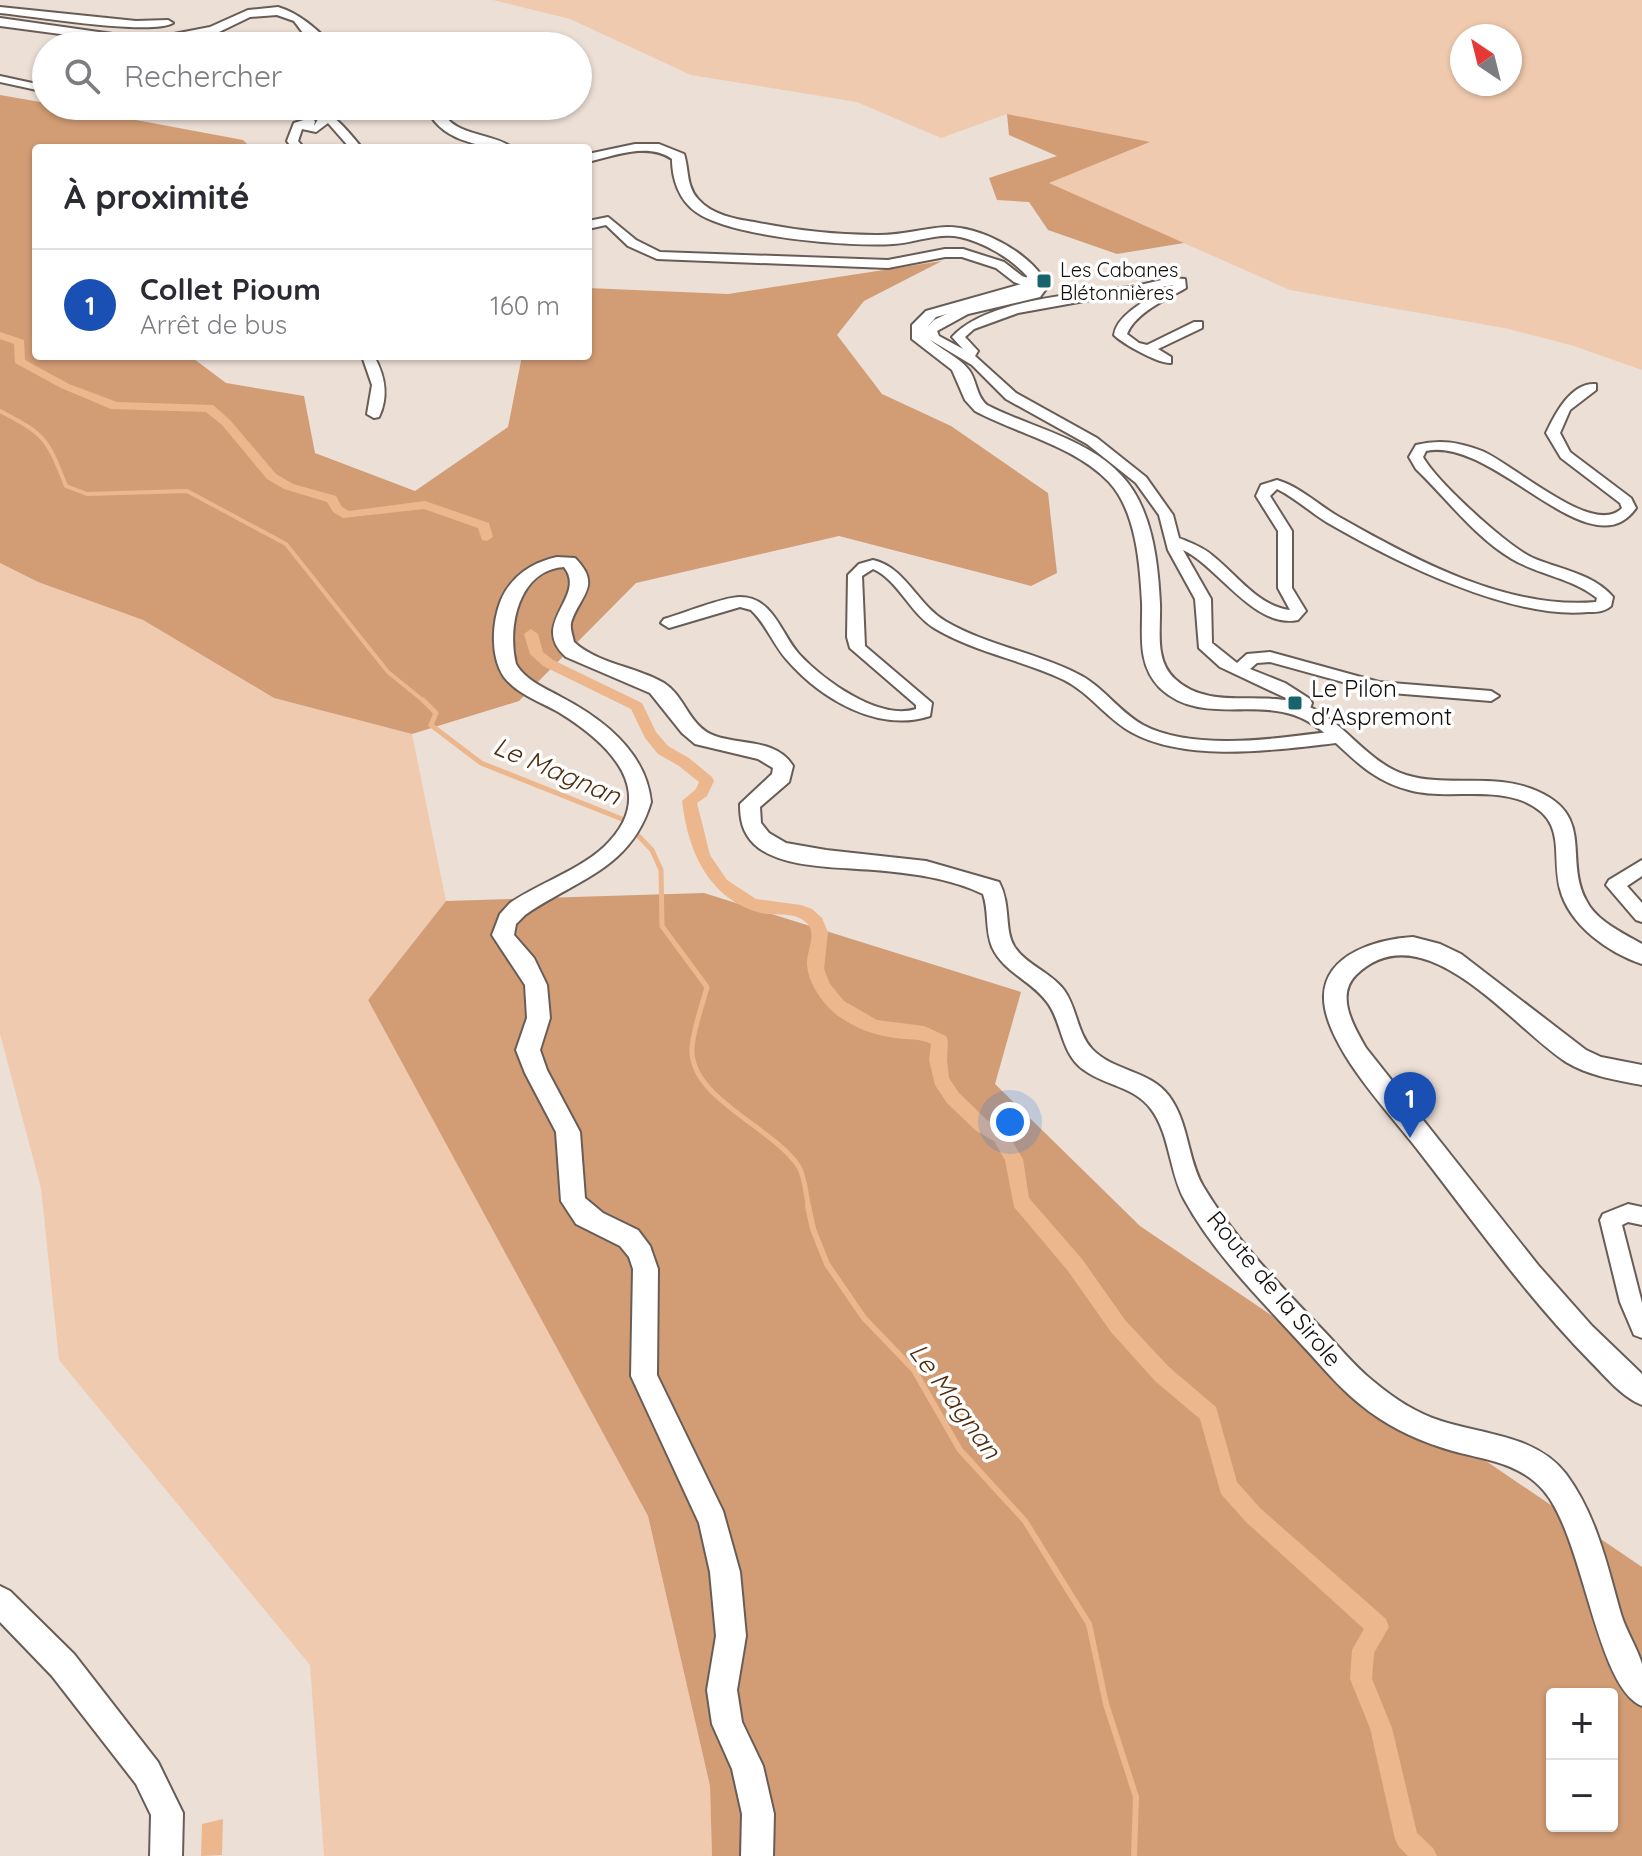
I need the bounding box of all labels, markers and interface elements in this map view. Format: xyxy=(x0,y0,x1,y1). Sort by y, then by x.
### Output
north arrow xyxy=(1450,24,1522,96)
search box xyxy=(32,32,592,120)
icon: search xyxy=(60,54,104,98)
text: Rechercher xyxy=(124,57,282,95)
text: À proximité xyxy=(64,175,250,218)
place label: Les Cabanes Blétonnières xyxy=(1060,257,1178,305)
text: Collet Pioum xyxy=(140,270,321,308)
marker: Les Cabanes Blétonnières xyxy=(1035,272,1053,290)
text: 1 xyxy=(85,289,95,322)
text: 160 m xyxy=(490,289,560,322)
text: Arrêt de bus xyxy=(140,308,287,341)
place label: Le Pilon d'Aspremont xyxy=(1311,673,1452,731)
marker: Le Pilon d'Aspremont xyxy=(1286,694,1304,712)
water label: Le Magnan xyxy=(489,729,627,812)
pin: 1 xyxy=(1384,1072,1436,1138)
your location xyxy=(990,1102,1030,1142)
street label: Route de la Sirole xyxy=(1201,1204,1349,1372)
water label: Le Magnan xyxy=(902,1336,1009,1466)
map controls xyxy=(1546,1688,1618,1832)
button: + xyxy=(1546,1688,1618,1760)
button: − xyxy=(1546,1760,1618,1832)

